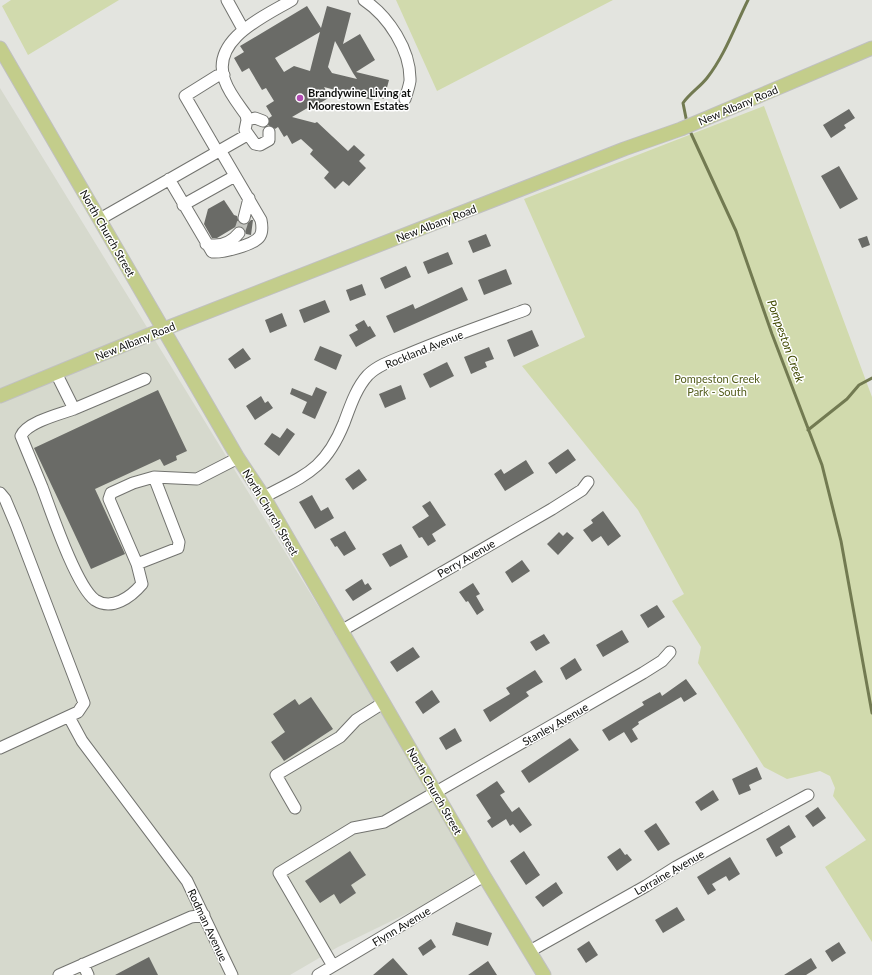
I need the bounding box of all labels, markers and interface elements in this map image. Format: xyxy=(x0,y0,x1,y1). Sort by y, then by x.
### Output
street label: New Albany Road xyxy=(696,82,780,128)
place label: Brandywine Living at Moorestown Estates xyxy=(308,86,412,112)
marker: Brandywine Living at Moorestown Estates xyxy=(295,93,305,103)
street label: North Church Street xyxy=(78,187,138,279)
street label: New Albany Road xyxy=(394,202,478,244)
water label: Pompeston Creek xyxy=(764,298,808,385)
street label: New Albany Road xyxy=(93,319,177,363)
street label: Rockland Avenue xyxy=(383,327,465,371)
park label: Pompeston Creek Park - South xyxy=(674,372,760,398)
street label: North Church Street xyxy=(240,467,302,557)
street label: Perry Avenue xyxy=(435,536,497,580)
street label: Stanley Avenue xyxy=(520,700,590,748)
street label: North Church Street xyxy=(405,745,465,837)
street label: Lorraine Avenue xyxy=(632,847,706,897)
street label: Rodman Avenue xyxy=(186,887,231,963)
street label: Flynn Avenue xyxy=(370,903,433,948)

